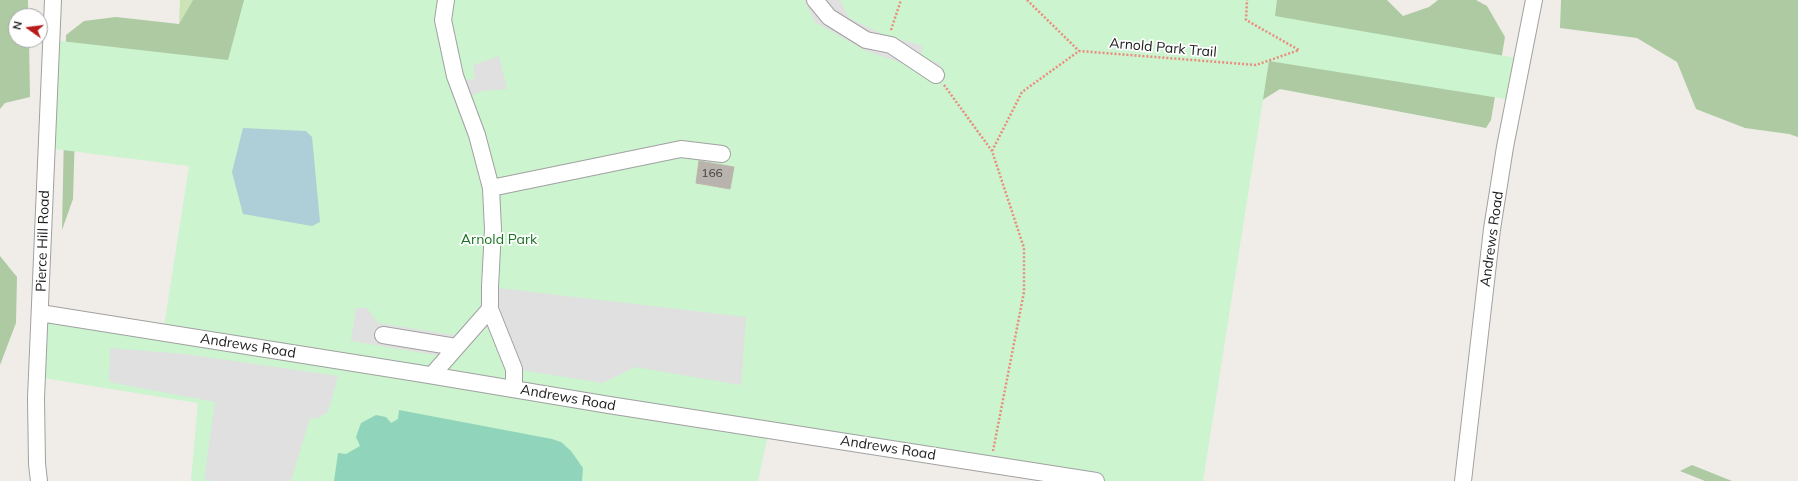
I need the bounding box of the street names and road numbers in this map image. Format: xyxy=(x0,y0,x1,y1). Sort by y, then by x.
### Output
street label: Arnold Park Trail xyxy=(1109,35,1217,61)
street label: Pierce Hill Road xyxy=(33,190,53,292)
street label: Andrews Road xyxy=(1477,190,1507,288)
street label: Andrews Road xyxy=(199,330,297,362)
street label: Andrews Road xyxy=(519,381,617,415)
street label: Andrews Road xyxy=(839,432,937,464)

